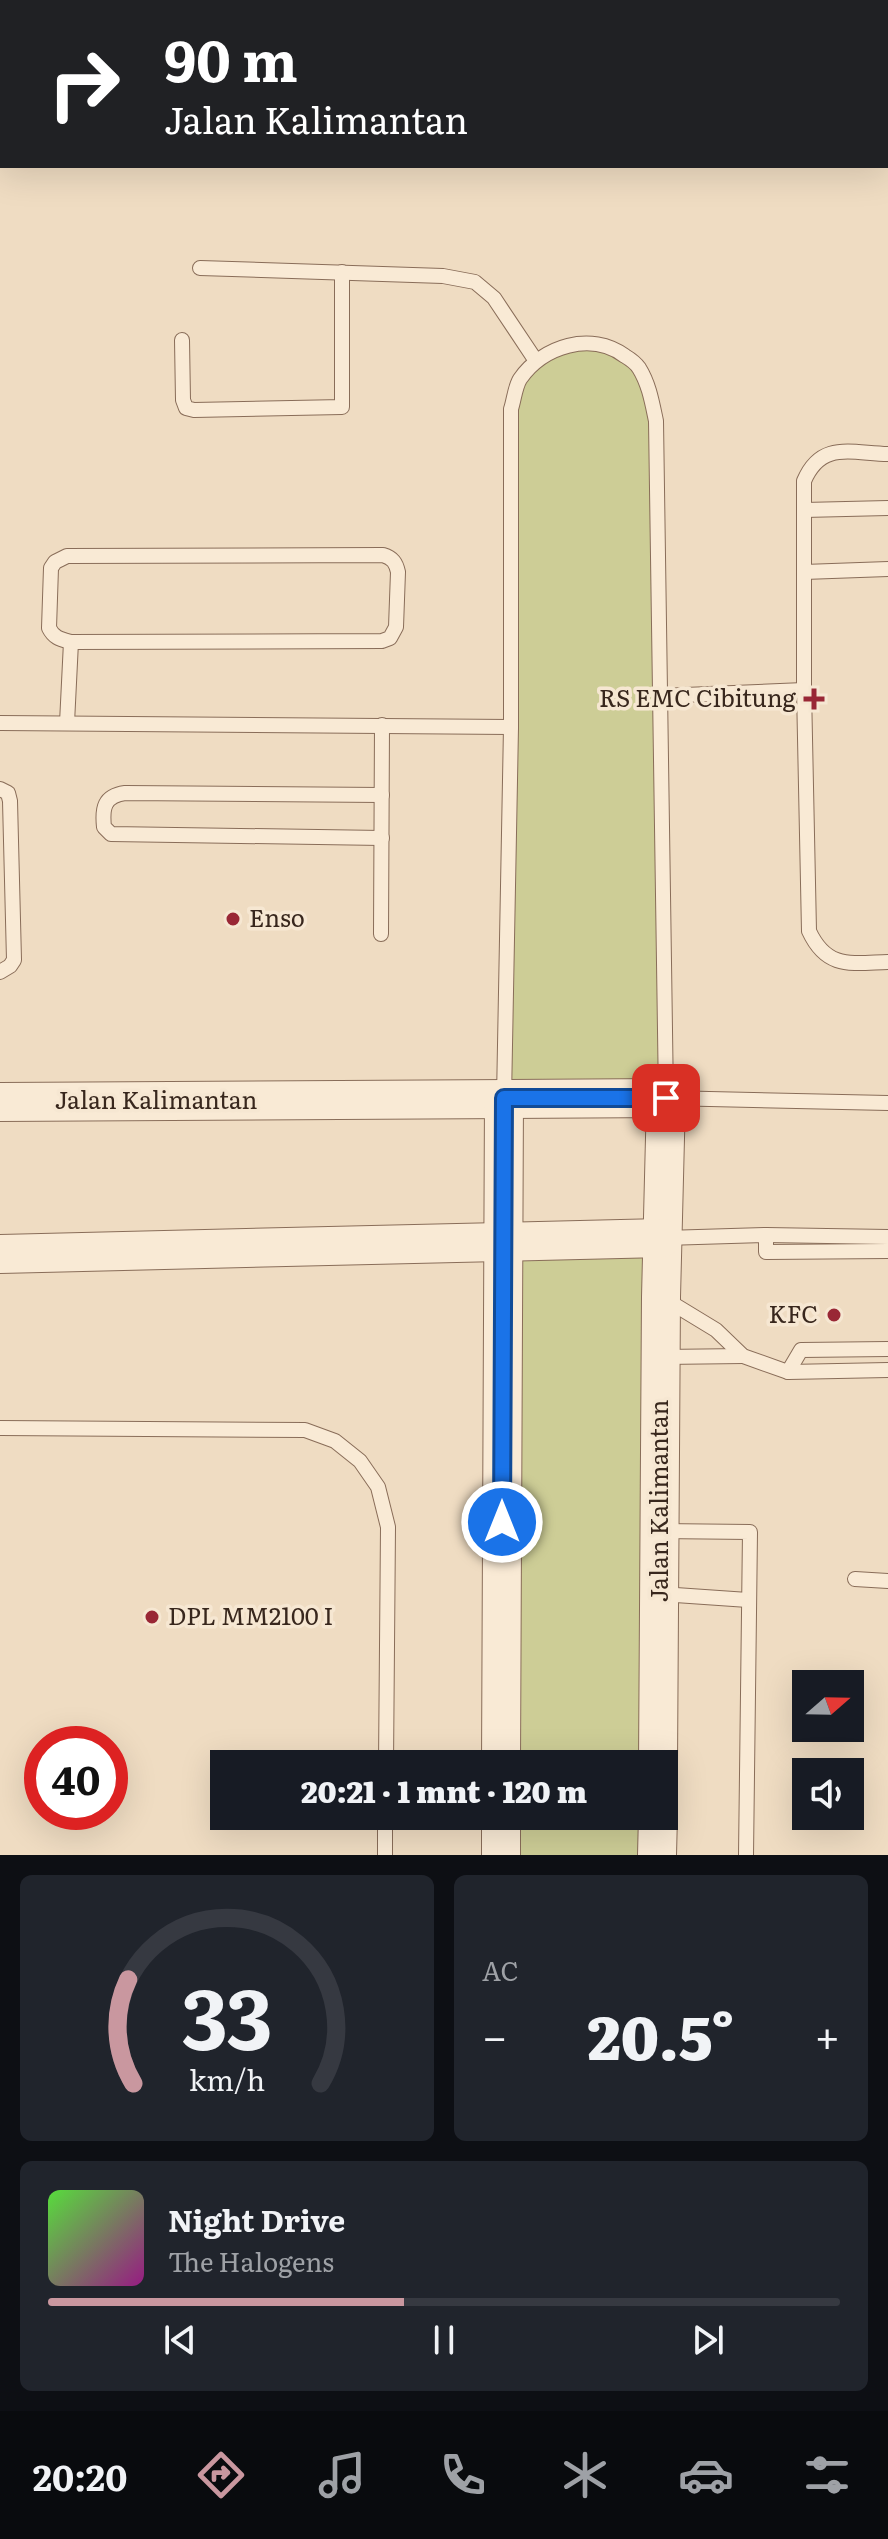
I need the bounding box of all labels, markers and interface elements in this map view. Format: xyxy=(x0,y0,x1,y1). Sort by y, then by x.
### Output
text: 90 m xyxy=(164,16,298,99)
icon: right xyxy=(32,32,136,136)
text: Jalan Kalimantan xyxy=(164,92,468,145)
place label: RS EMC Cibitung xyxy=(599,679,797,714)
marker: RS EMC Cibitung xyxy=(803,688,825,710)
place label: Enso xyxy=(249,899,305,934)
marker: Enso xyxy=(224,910,242,928)
pin xyxy=(632,1064,700,1132)
icon: arrive xyxy=(644,1076,688,1120)
street label: Jalan Kalimantan xyxy=(55,1081,257,1116)
place label: KFC xyxy=(769,1295,818,1330)
marker: KFC xyxy=(825,1306,843,1324)
street label: Jalan Kalimantan xyxy=(640,1400,675,1602)
position arrow xyxy=(460,1480,544,1564)
place label: DPL MM2100 I xyxy=(168,1597,333,1632)
marker: DPL MM2100 I xyxy=(143,1608,161,1626)
north arrow xyxy=(792,1670,864,1742)
map controls xyxy=(792,1670,864,1830)
speed limit sign: 40 xyxy=(24,1726,128,1830)
button: sound xyxy=(792,1758,864,1830)
text: 20:21 · 1 mnt · 120 m xyxy=(301,1768,587,1812)
text: AC xyxy=(482,1950,519,1989)
text: 33 xyxy=(181,1952,273,2076)
text: 20.5° xyxy=(588,1989,735,2078)
text: − xyxy=(482,2001,508,2067)
text: + xyxy=(814,2001,840,2067)
text: km/h xyxy=(189,2057,265,2100)
text: Night Drive xyxy=(168,2197,345,2241)
text: The Halogens xyxy=(168,2241,334,2280)
icon: previous xyxy=(158,2318,202,2362)
icon: pause xyxy=(422,2318,466,2362)
icon: next xyxy=(686,2318,730,2362)
icon: directions xyxy=(193,2447,249,2503)
icon: music xyxy=(314,2447,370,2503)
icon: phone xyxy=(435,2447,491,2503)
icon: climate xyxy=(557,2447,613,2503)
icon: car xyxy=(678,2447,734,2503)
icon: filters xyxy=(799,2447,855,2503)
text: 20:20 xyxy=(33,2449,127,2502)

